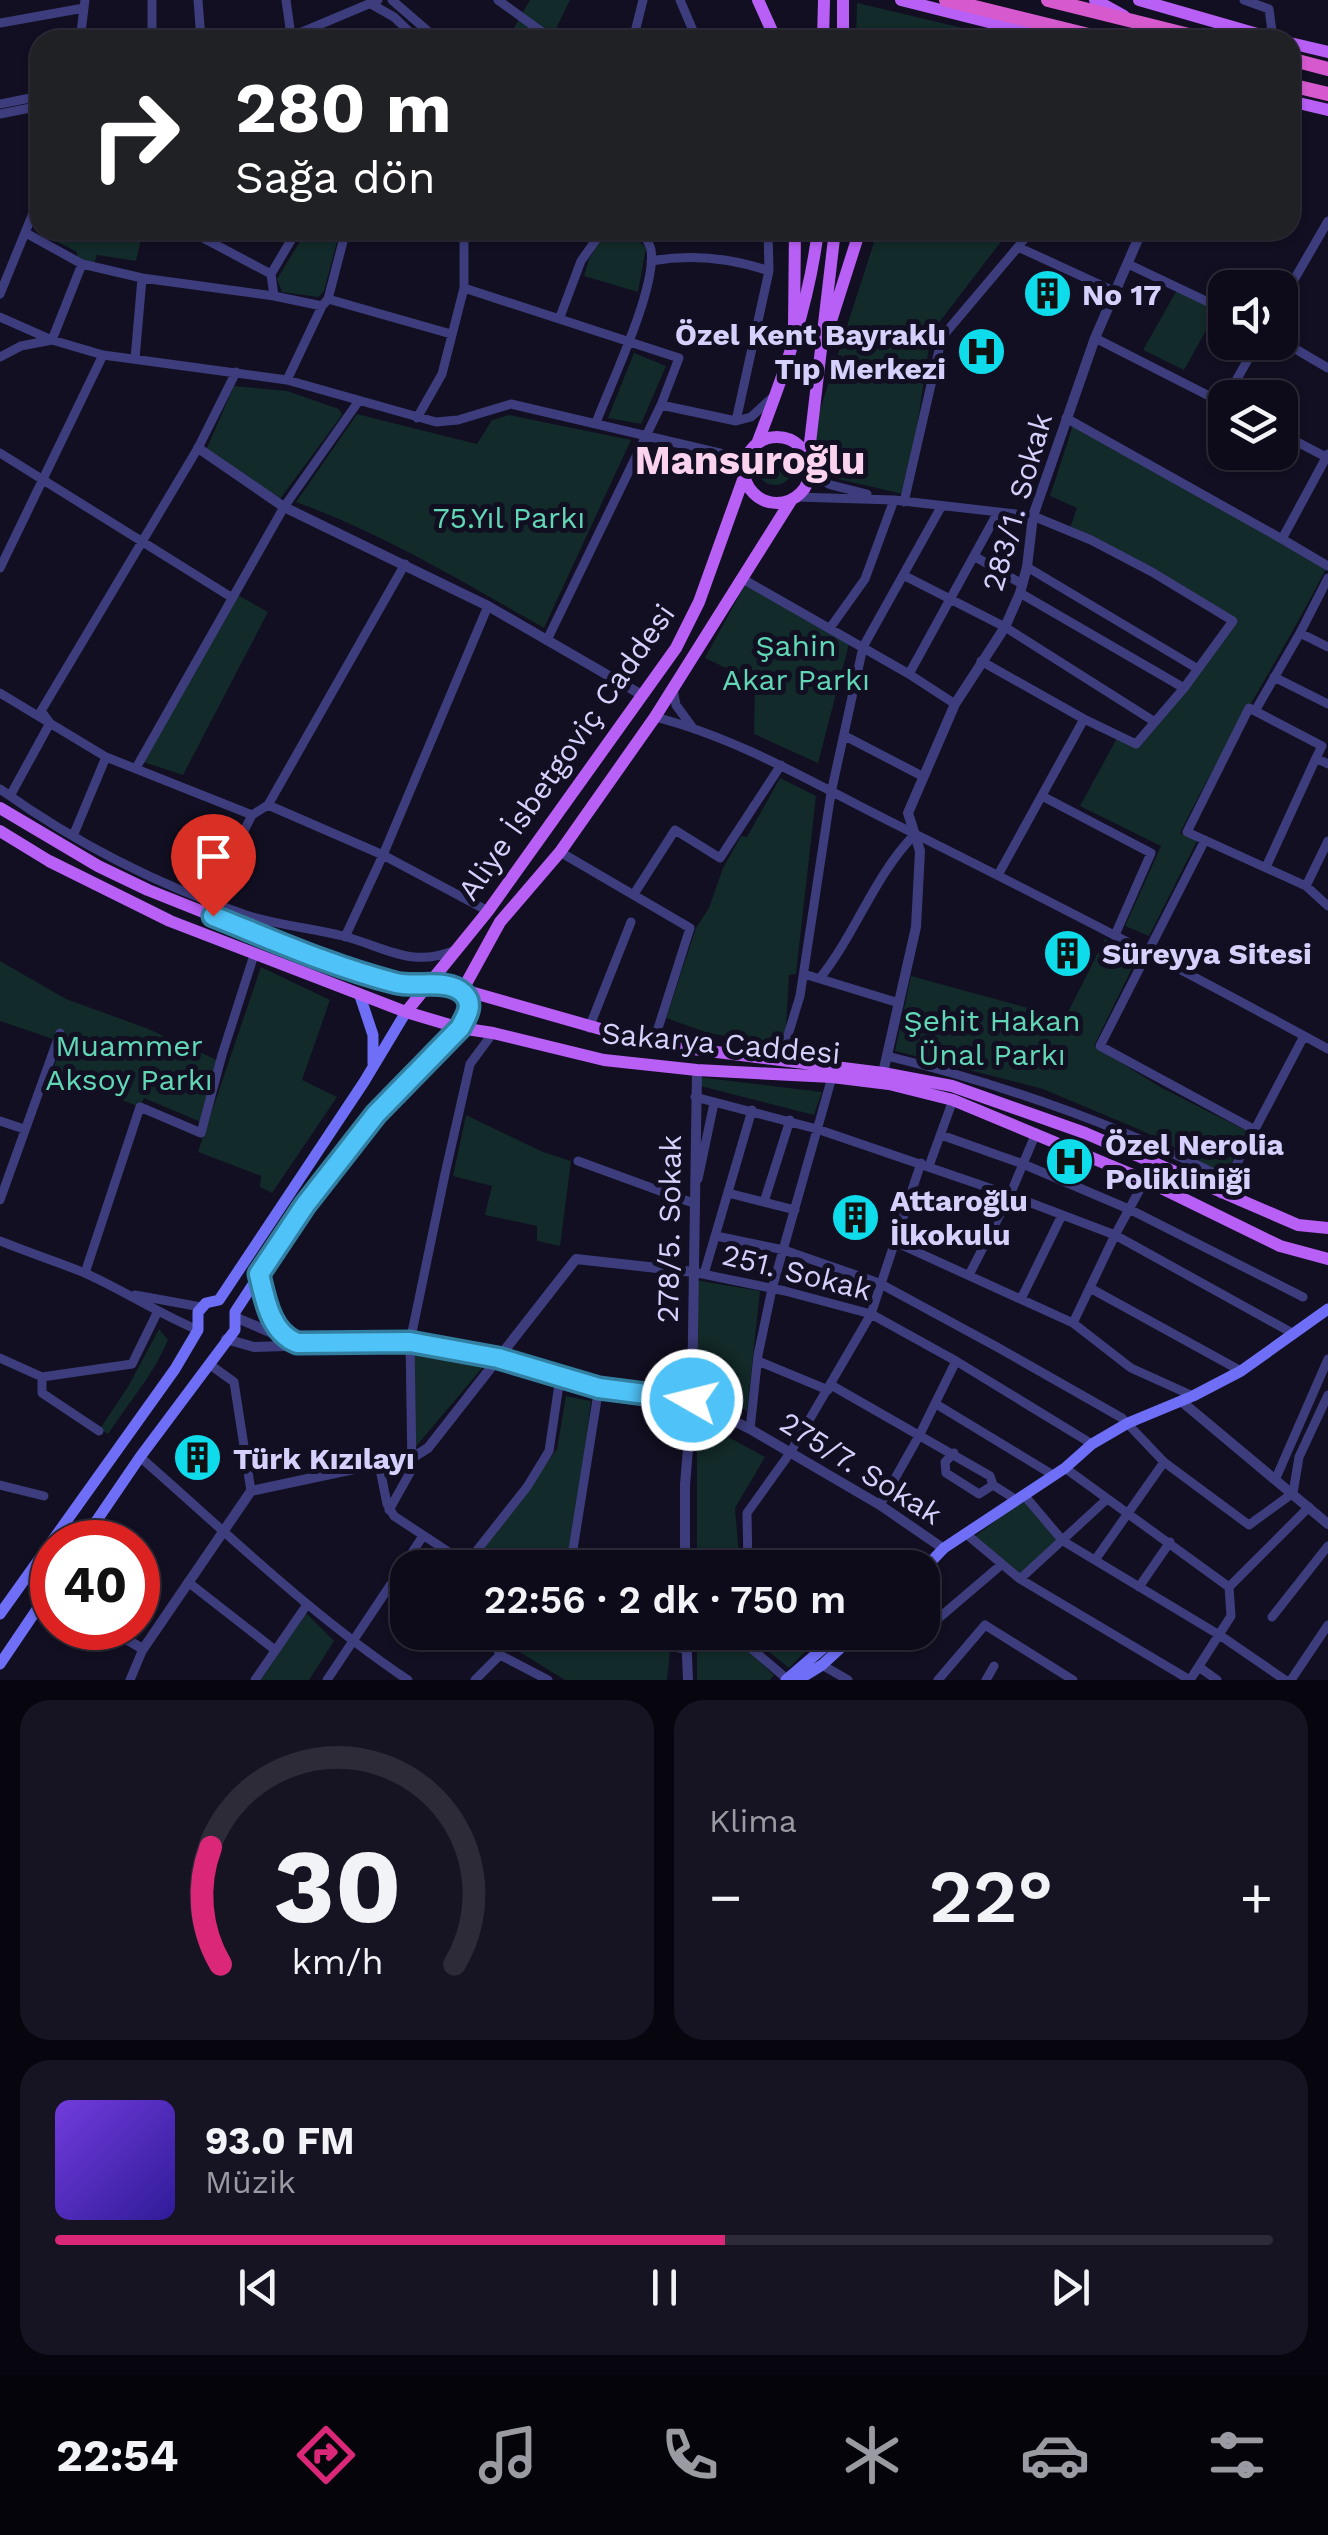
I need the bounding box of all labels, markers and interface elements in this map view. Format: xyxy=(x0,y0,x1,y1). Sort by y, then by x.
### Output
text: 280 m xyxy=(235,67,452,149)
icon: right xyxy=(70,70,200,200)
text: Sağa dön xyxy=(235,151,436,204)
building icon: No 17 xyxy=(1021,268,1073,320)
map controls xyxy=(1208,270,1298,470)
button: sound xyxy=(1208,270,1298,360)
place label: No 17 xyxy=(1082,277,1162,312)
place label: Özel Kent Bayraklı Tıp Merkezi xyxy=(675,317,946,386)
hospital icon: Özel Kent Bayraklı Tıp Merkezi xyxy=(955,325,1007,377)
button: layers xyxy=(1208,380,1298,470)
street label: 283/1. Sokak xyxy=(975,409,1059,595)
district label: Mansuroğlu xyxy=(634,437,866,484)
park label: 75.Yıl Parkı xyxy=(433,500,585,535)
street label: Aliye İsbetgoviç Caddesi xyxy=(450,597,682,907)
park label: Şahin Akar Parkı xyxy=(722,628,870,697)
pin xyxy=(171,814,256,917)
icon: arrive xyxy=(186,829,241,884)
building icon: Süreyya Sitesi xyxy=(1041,927,1093,979)
place label: Süreyya Sitesi xyxy=(1102,936,1312,971)
park label: Şehit Hakan Ünal Parkı xyxy=(904,1003,1080,1072)
street label: Sakarya Caddesi xyxy=(600,1015,842,1071)
park label: Muammer Aksoy Parkı xyxy=(45,1028,213,1097)
place label: Özel Nerolia Polikliniği xyxy=(1105,1127,1284,1196)
street label: 278/5. Sokak xyxy=(650,1135,688,1323)
hospital icon: Özel Nerolia Polikliniği xyxy=(1044,1135,1096,1187)
place label: Attaroğlu İlkokulu xyxy=(890,1183,1028,1252)
building icon: Attaroğlu İlkokulu xyxy=(829,1191,881,1243)
street label: 251. Sokak xyxy=(719,1237,875,1307)
position arrow xyxy=(640,1348,744,1452)
street label: 275/7. Sokak xyxy=(774,1404,948,1532)
building icon: Türk Kızılayı xyxy=(172,1432,224,1484)
place label: Türk Kızılayı xyxy=(233,1441,415,1476)
speed limit sign: 40 xyxy=(30,1520,160,1650)
text: 22:56 · 2 dk · 750 m xyxy=(484,1578,846,1622)
text: Klima xyxy=(709,1802,797,1840)
text: 30 xyxy=(273,1825,401,1947)
text: 22° xyxy=(929,1852,1053,1940)
text: − xyxy=(709,1865,742,1929)
text: + xyxy=(1240,1865,1273,1929)
text: km/h xyxy=(291,1941,383,1983)
text: 93.0 FM xyxy=(205,2119,354,2163)
text: Müzik xyxy=(205,2163,296,2201)
icon: previous xyxy=(231,2260,286,2315)
icon: pause xyxy=(637,2260,692,2315)
icon: next xyxy=(1043,2260,1098,2315)
icon: directions xyxy=(291,2420,361,2490)
icon: music xyxy=(473,2420,543,2490)
icon: phone xyxy=(655,2420,725,2490)
icon: climate xyxy=(837,2420,907,2490)
icon: car xyxy=(1020,2420,1090,2490)
icon: filters xyxy=(1202,2420,1272,2490)
text: 22:54 xyxy=(56,2429,179,2482)

